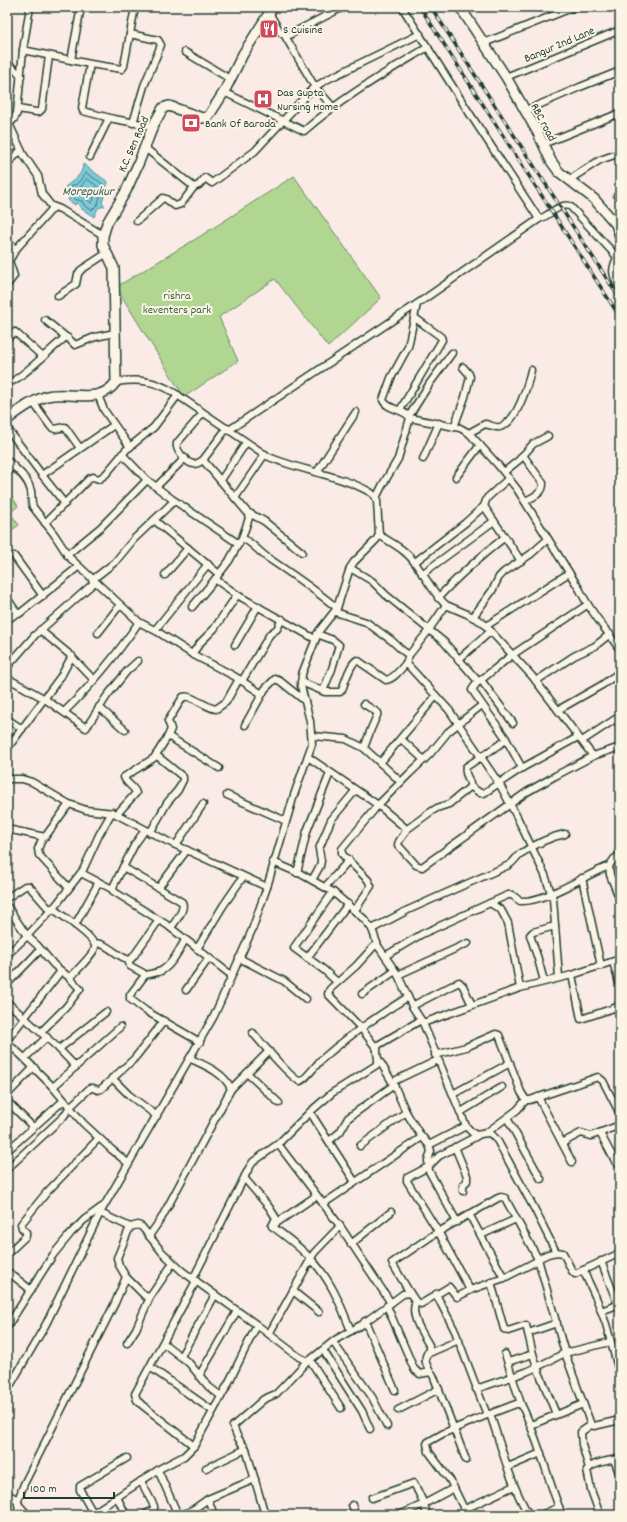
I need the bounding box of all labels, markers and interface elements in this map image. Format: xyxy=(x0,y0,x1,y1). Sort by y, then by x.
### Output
restaurant icon: S Cuisine xyxy=(258,18,280,40)
place label: S Cuisine xyxy=(283,22,322,39)
street label: Bangur 2nd Lane xyxy=(522,23,597,68)
place label: Das Gupta Nursing Home xyxy=(277,85,338,116)
hospital icon: Das Gupta Nursing Home xyxy=(252,88,274,110)
street label: RBC road xyxy=(525,100,560,145)
bank icon: Bank Of Baroda xyxy=(180,112,202,134)
street label: K.C. Sen Road xyxy=(115,114,154,175)
place label: Bank Of Baroda xyxy=(205,116,276,133)
water label: Morepukur xyxy=(62,183,116,202)
park label: rishra keventers park xyxy=(143,288,211,319)
scale bar xyxy=(24,1474,114,1500)
text: 100 m xyxy=(30,1481,57,1498)

